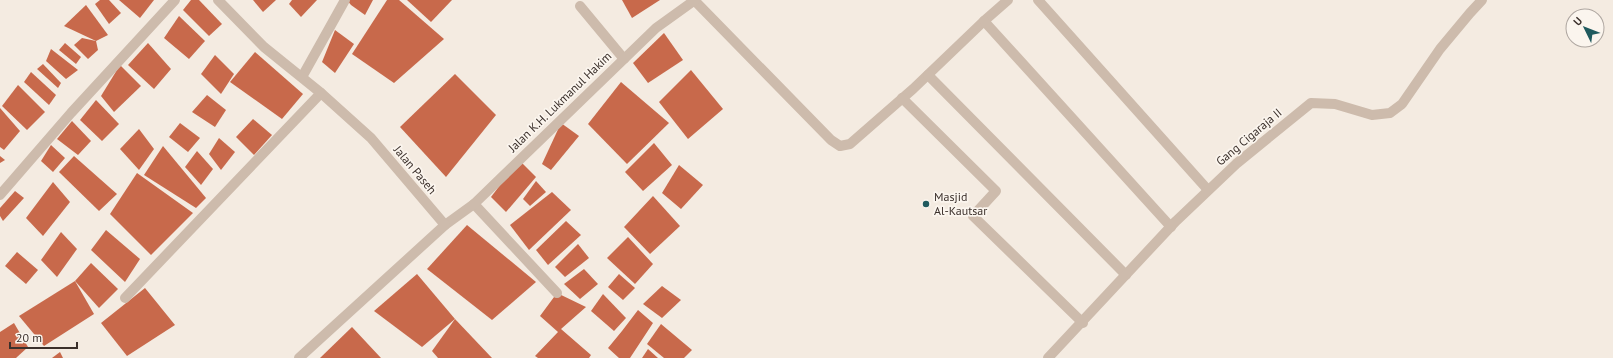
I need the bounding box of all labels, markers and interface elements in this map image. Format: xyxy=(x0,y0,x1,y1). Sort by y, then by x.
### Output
north arrow xyxy=(1565,8,1605,48)
text: U xyxy=(1570,14,1585,28)
street label: Jalan K.H. Lukmanul Hakim xyxy=(504,48,614,156)
street label: Gang Cigaraja II xyxy=(1213,105,1285,169)
street label: Jalan Paseh xyxy=(390,142,440,197)
place label: Masjid Al-Kautsar xyxy=(934,189,987,218)
marker: Masjid Al-Kautsar xyxy=(921,199,931,209)
scale bar xyxy=(10,324,77,350)
text: 20 m xyxy=(16,330,42,345)

